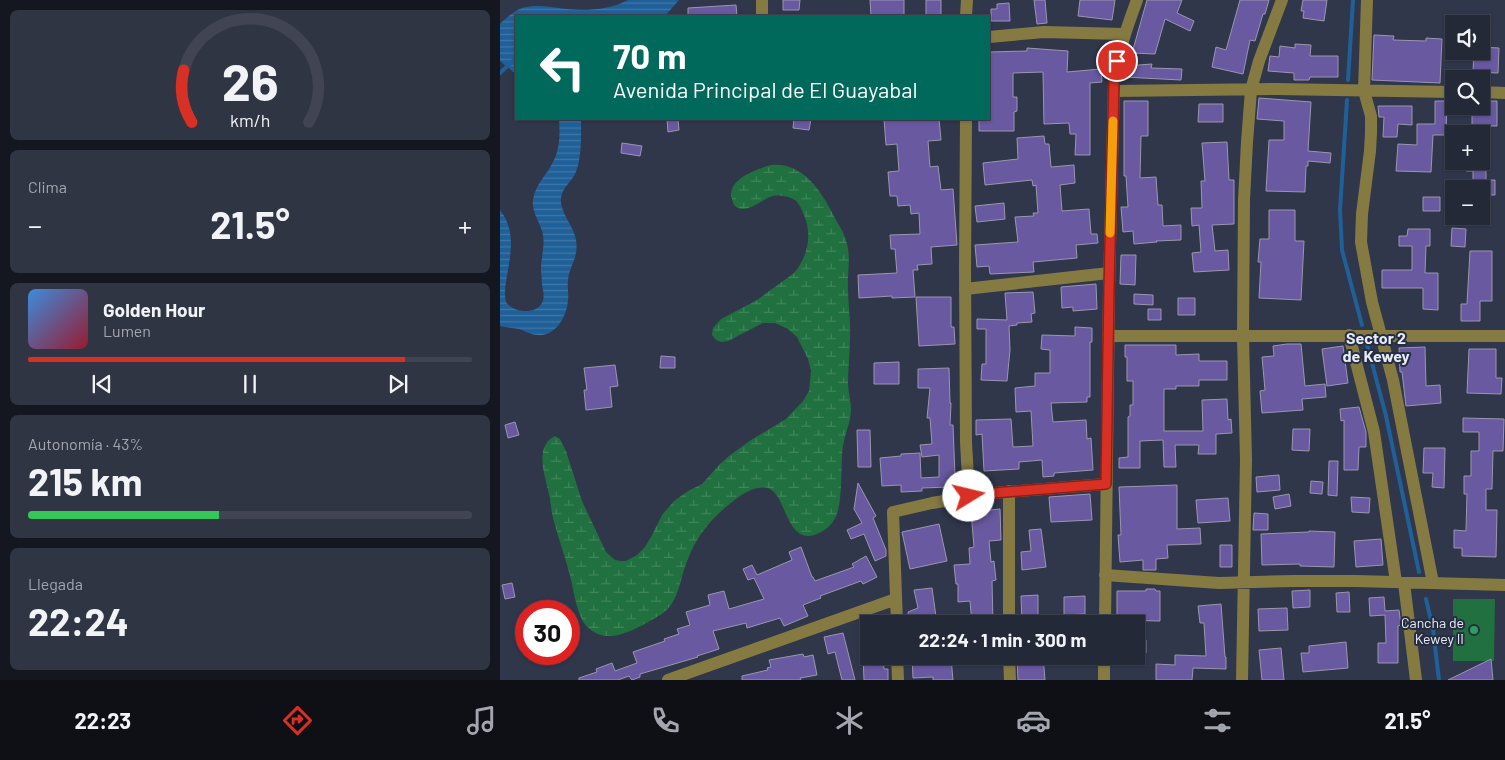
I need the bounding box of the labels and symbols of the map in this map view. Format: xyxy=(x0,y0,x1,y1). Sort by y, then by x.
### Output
pin xyxy=(1096,40,1138,82)
district label: Sector 2 de Kewey xyxy=(1342,328,1410,365)
position arrow xyxy=(942,469,994,521)
speed limit sign: 30 xyxy=(515,600,580,665)
place label: Cancha de Kewey II xyxy=(1401,614,1464,647)
marker: Cancha de Kewey II xyxy=(1468,624,1480,636)

